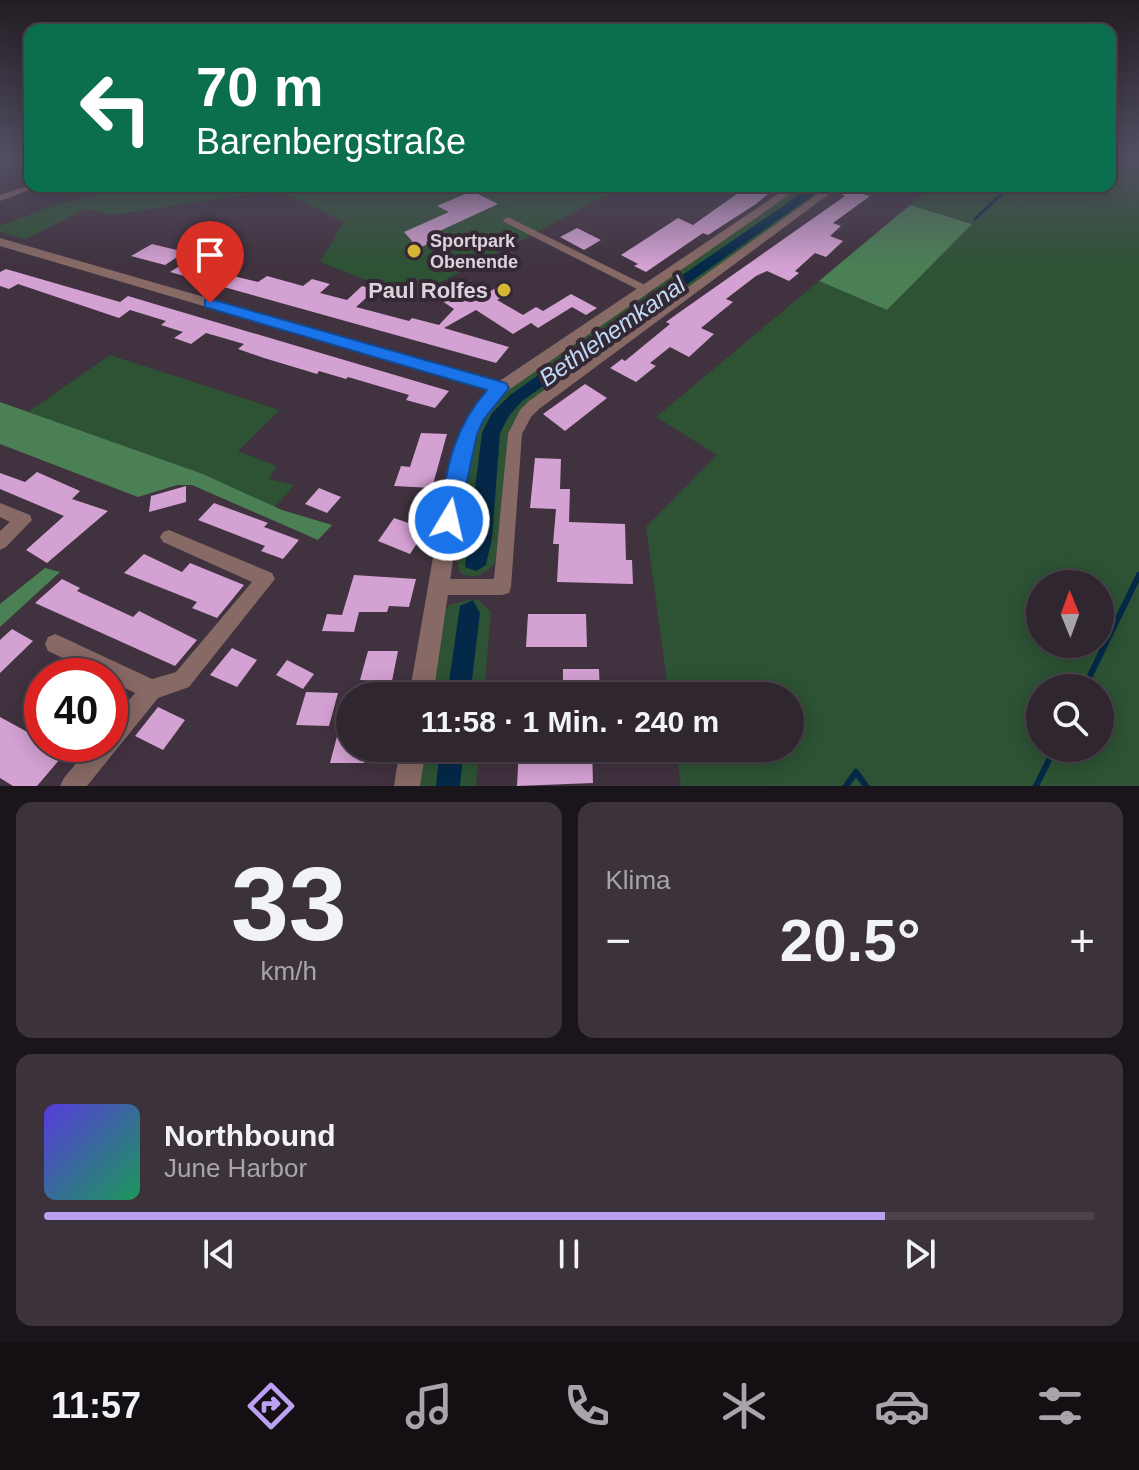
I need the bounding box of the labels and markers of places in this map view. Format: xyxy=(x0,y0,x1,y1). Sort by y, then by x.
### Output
pin xyxy=(176,221,244,303)
place label: Sportpark Obenende xyxy=(430,231,518,272)
marker: Sportpark Obenende xyxy=(405,242,423,260)
place label: Paul Rolfes xyxy=(368,278,488,303)
marker: Paul Rolfes xyxy=(495,281,513,299)

